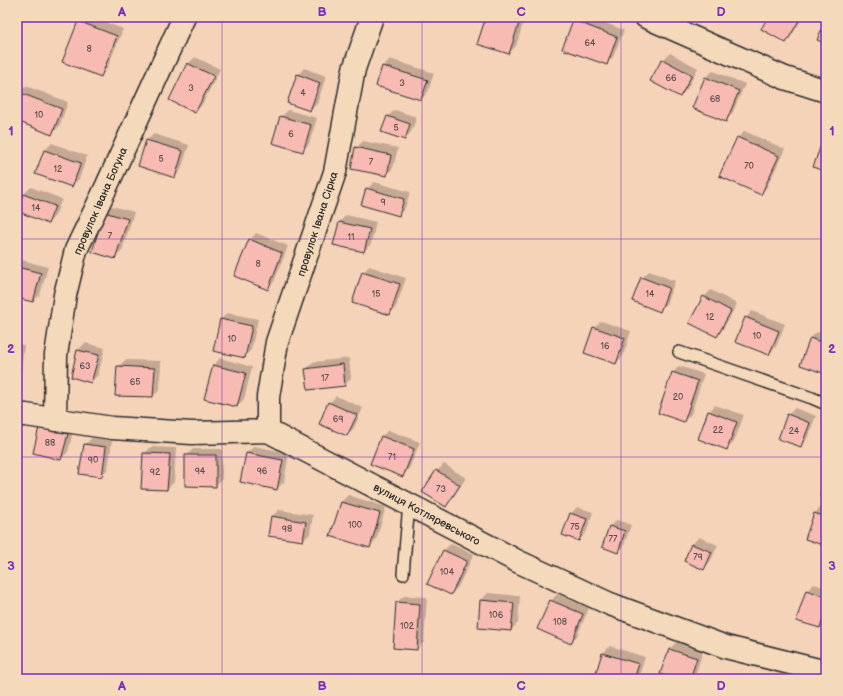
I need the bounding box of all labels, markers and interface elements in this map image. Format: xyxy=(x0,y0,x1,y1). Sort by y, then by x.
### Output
text: A xyxy=(117,4,126,20)
text: B xyxy=(317,4,327,20)
text: C xyxy=(516,4,526,20)
text: D xyxy=(716,4,726,20)
house number: 64 xyxy=(585,38,596,49)
house number: 8 xyxy=(86,44,92,55)
house number: 66 xyxy=(666,73,677,84)
house number: 3 xyxy=(399,78,405,89)
house number: 3 xyxy=(188,83,194,94)
house number: 4 xyxy=(300,88,306,99)
house number: 68 xyxy=(710,94,720,105)
house number: 10 xyxy=(35,110,43,121)
text: 1 xyxy=(8,123,14,139)
house number: 5 xyxy=(393,123,399,134)
text: 1 xyxy=(829,123,835,139)
house number: 6 xyxy=(288,129,294,140)
street label: провулок Івана Богуна xyxy=(71,145,130,257)
house number: 5 xyxy=(158,154,164,165)
house number: 7 xyxy=(369,157,374,168)
house number: 70 xyxy=(744,161,754,172)
house number: 12 xyxy=(54,164,63,175)
street label: провулок Івана Сірка xyxy=(294,170,341,278)
house number: 9 xyxy=(380,197,386,208)
house number: 14 xyxy=(32,203,41,214)
house number: 7 xyxy=(108,231,113,242)
house number: 11 xyxy=(348,232,354,243)
house number: 8 xyxy=(255,259,261,270)
house number: 15 xyxy=(372,289,380,300)
house number: 14 xyxy=(646,289,655,300)
house number: 12 xyxy=(706,312,715,323)
house number: 10 xyxy=(753,331,761,342)
house number: 10 xyxy=(228,334,236,345)
text: 2 xyxy=(7,341,15,357)
house number: 16 xyxy=(601,341,610,352)
text: 2 xyxy=(828,341,836,357)
house number: 63 xyxy=(79,361,91,372)
house number: 17 xyxy=(321,373,330,384)
house number: 65 xyxy=(130,377,140,388)
house number: 20 xyxy=(673,392,683,403)
house number: 69 xyxy=(333,414,343,425)
house number: 22 xyxy=(713,425,724,436)
house number: 24 xyxy=(789,426,800,437)
house number: 88 xyxy=(45,438,55,449)
house number: 71 xyxy=(388,452,396,463)
house number: 90 xyxy=(88,455,98,466)
house number: 94 xyxy=(195,466,206,477)
house number: 96 xyxy=(257,466,268,477)
house number: 92 xyxy=(150,467,161,478)
street label: вулиця Котляревського xyxy=(371,481,483,548)
house number: 73 xyxy=(436,484,446,495)
house number: 100 xyxy=(348,520,362,531)
house number: 75 xyxy=(570,522,580,533)
house number: 98 xyxy=(282,524,292,535)
house number: 77 xyxy=(609,534,618,545)
house number: 79 xyxy=(693,552,703,563)
text: 3 xyxy=(7,558,15,574)
text: 3 xyxy=(828,558,836,574)
house number: 104 xyxy=(440,567,455,578)
house number: 106 xyxy=(489,610,504,621)
house number: 108 xyxy=(553,617,567,628)
house number: 102 xyxy=(400,621,415,632)
text: A xyxy=(117,678,126,694)
text: B xyxy=(317,678,327,694)
text: C xyxy=(516,678,526,694)
text: D xyxy=(716,678,726,694)

